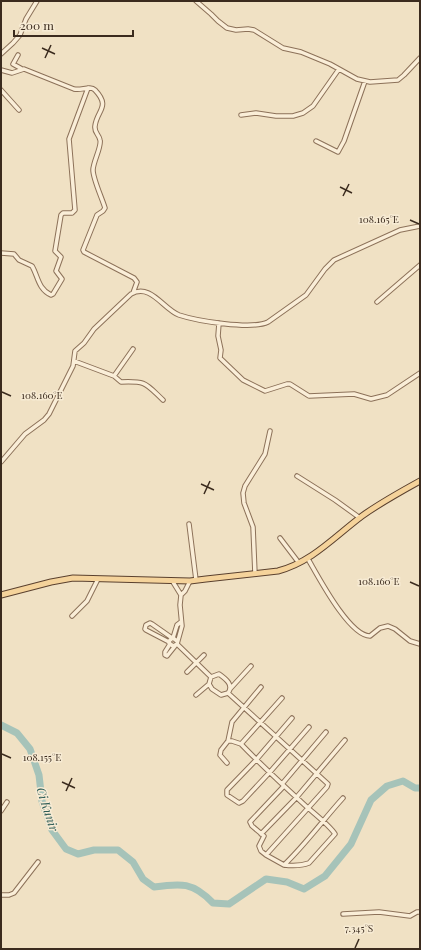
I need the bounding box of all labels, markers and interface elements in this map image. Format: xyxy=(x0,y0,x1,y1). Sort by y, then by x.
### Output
scale bar xyxy=(14,12,133,38)
text: 200 m xyxy=(20,17,54,33)
text: 108.165°E xyxy=(359,212,399,226)
text: 108.160°E xyxy=(21,388,63,402)
text: 108.160°E xyxy=(358,574,400,588)
text: 108.155°E xyxy=(23,750,61,764)
water label: Ci Kunir xyxy=(33,785,63,834)
text: 7.345°S xyxy=(345,921,373,935)

